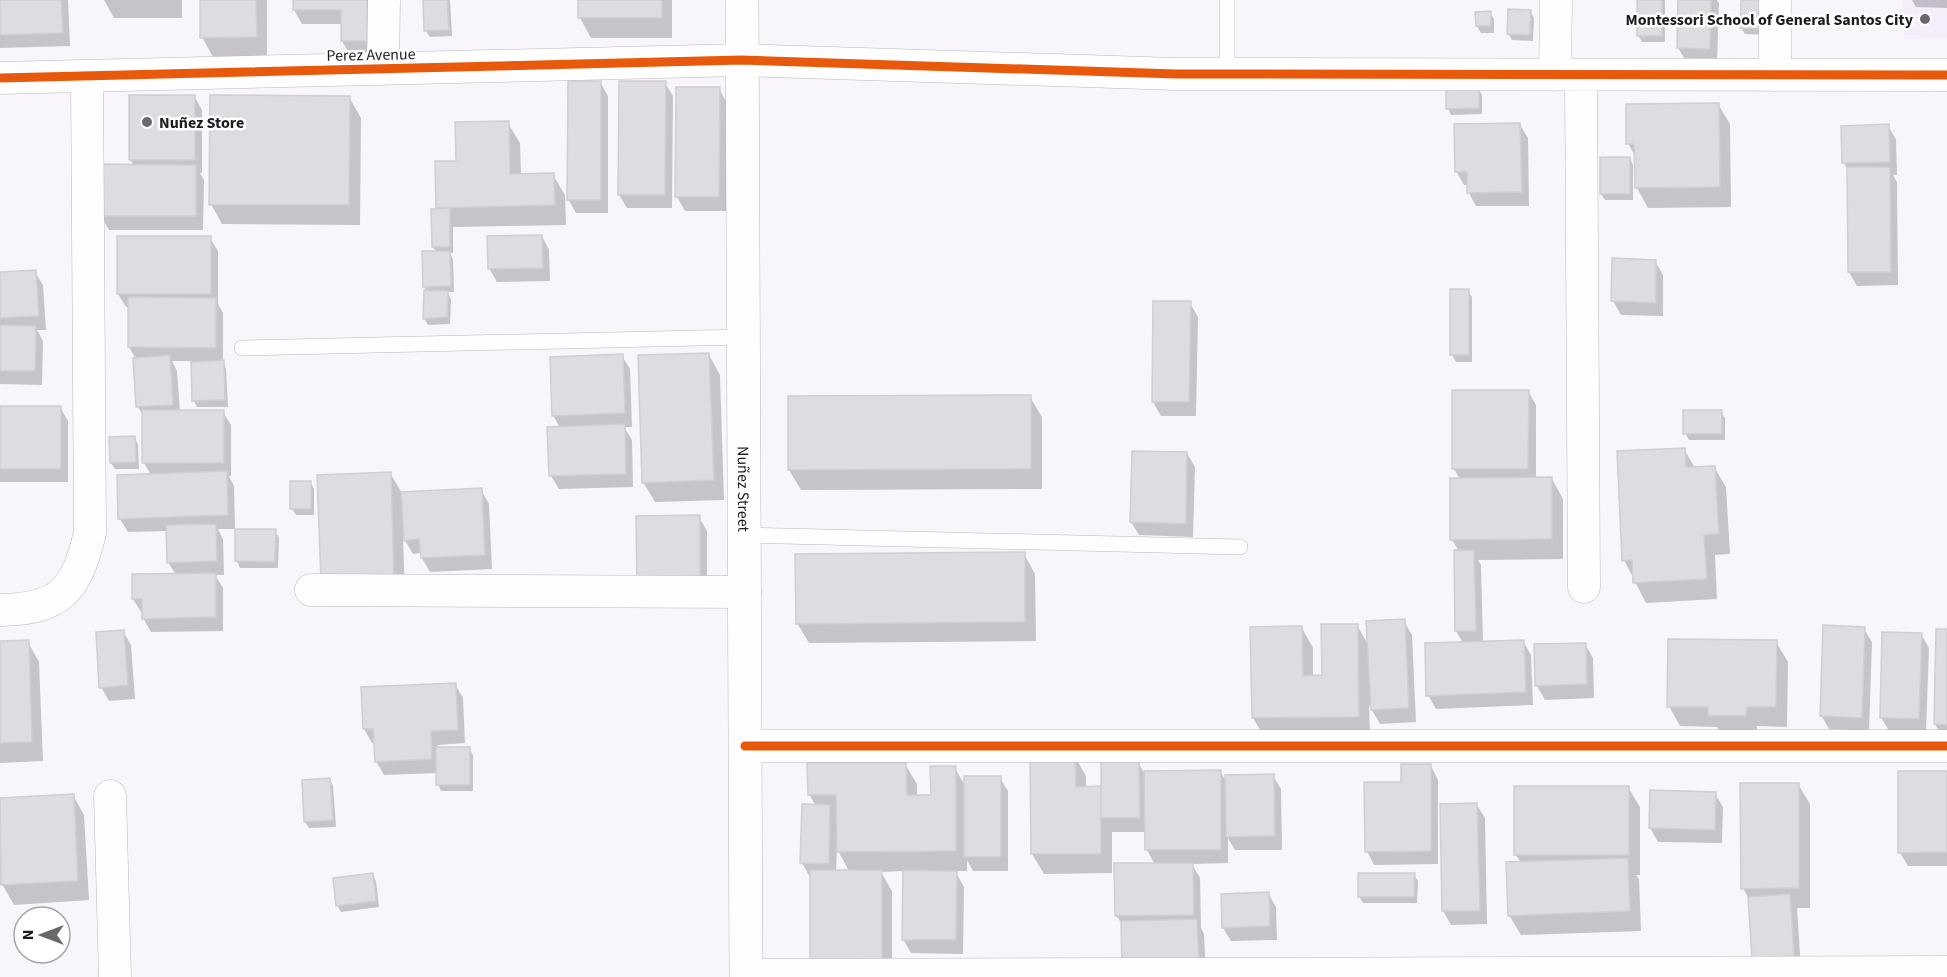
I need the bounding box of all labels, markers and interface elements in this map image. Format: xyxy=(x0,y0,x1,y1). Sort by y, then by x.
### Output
place label: Montessori School of General Santos City xyxy=(1625,9,1914,31)
marker: Montessori School of General Santos City xyxy=(1918,12,1932,26)
street label: Perez Avenue xyxy=(326,43,416,67)
place label: Nuñez Store xyxy=(159,112,244,134)
marker: Nuñez Store xyxy=(140,115,154,129)
street label: Nuñez Street xyxy=(732,446,754,533)
north arrow xyxy=(12,905,72,965)
text: N xyxy=(17,930,39,940)

